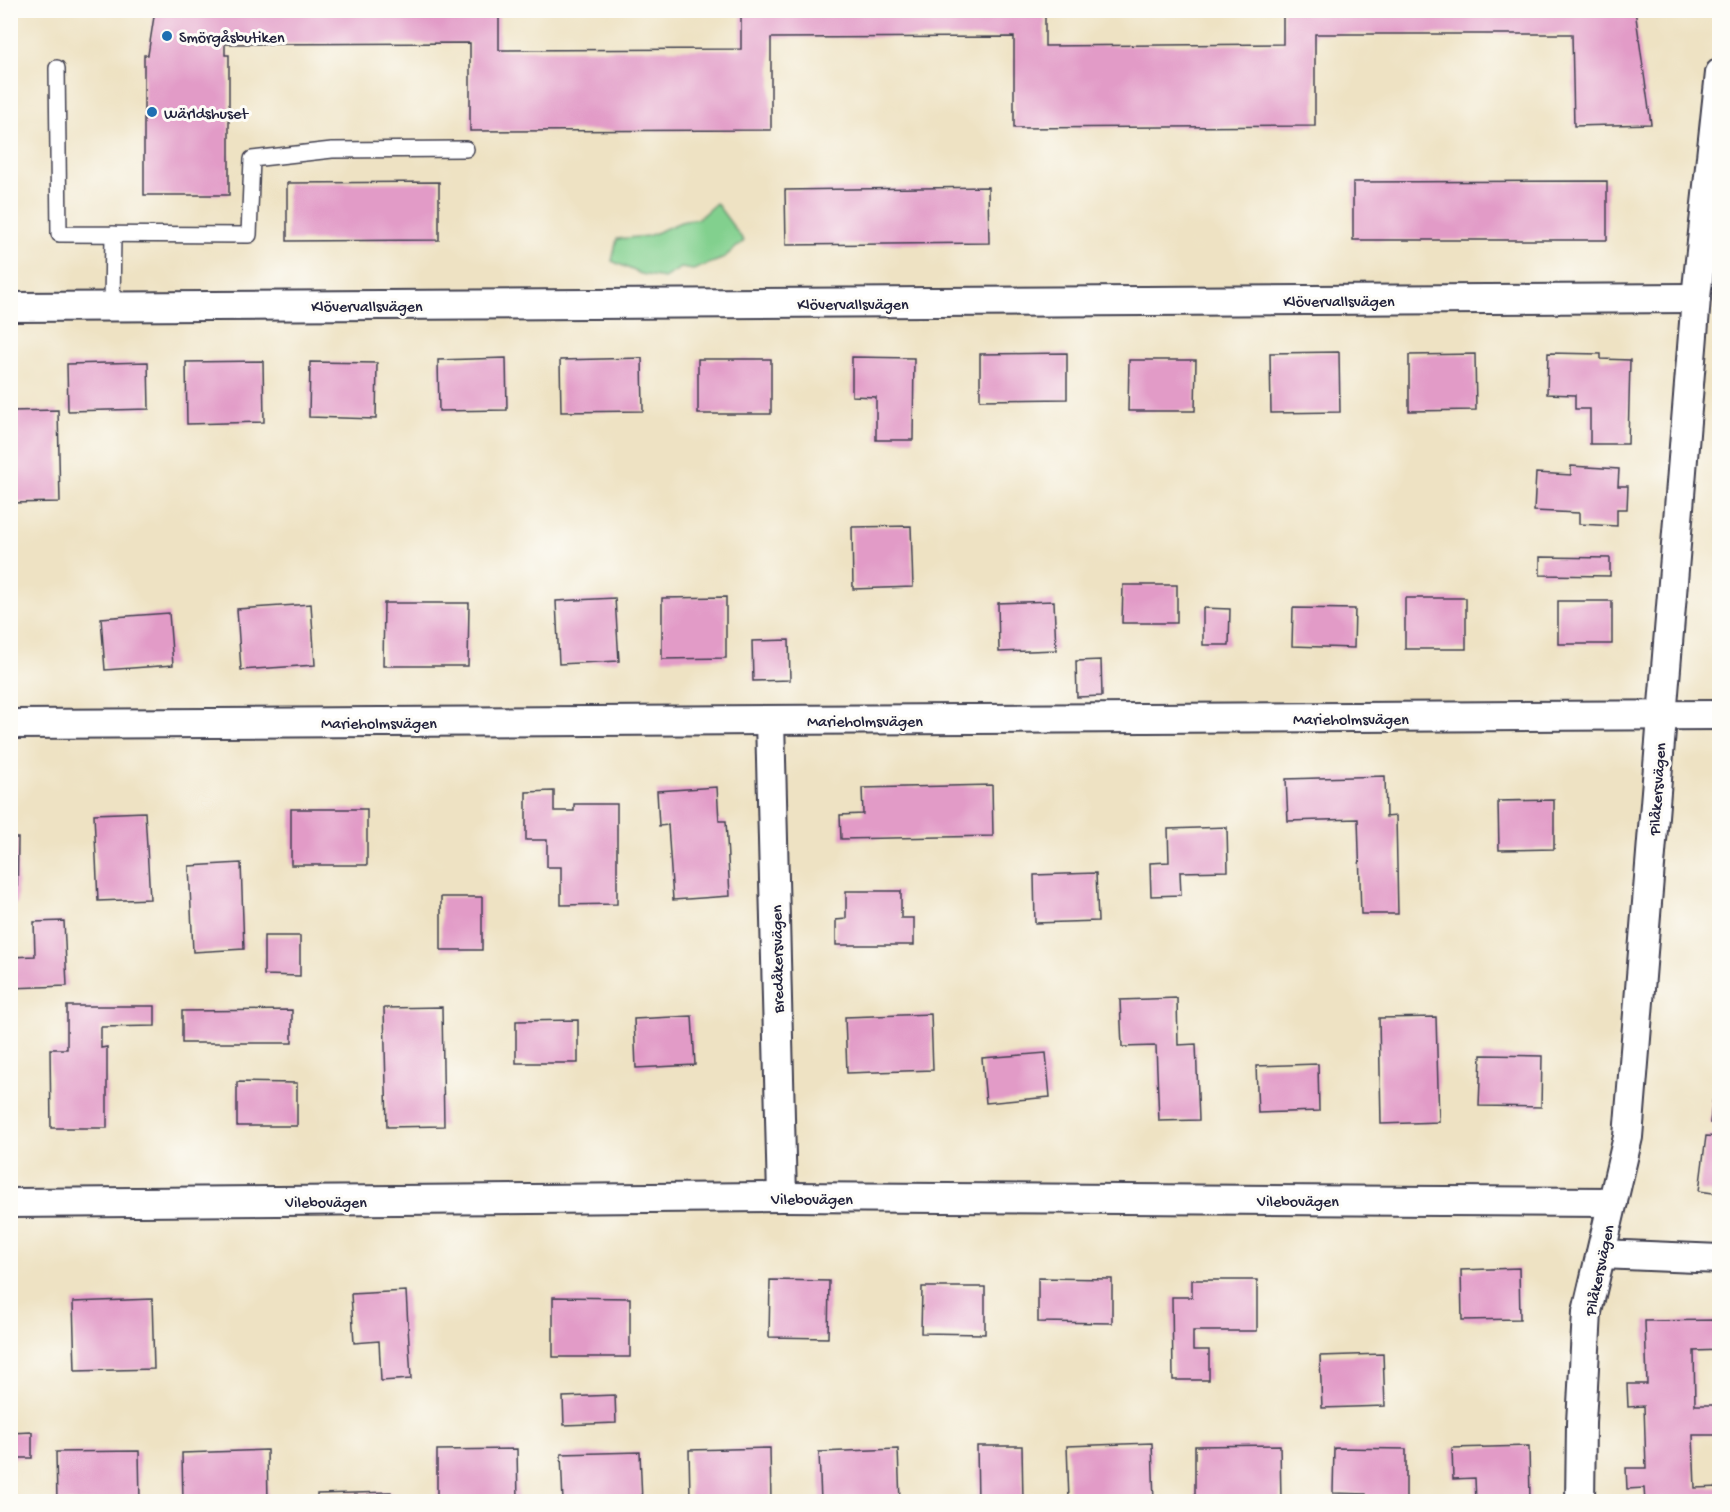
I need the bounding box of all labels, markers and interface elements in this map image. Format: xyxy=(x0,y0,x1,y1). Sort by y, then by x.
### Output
marker: Smörgåsbutiken xyxy=(160,29,174,43)
place label: Smörgåsbutiken xyxy=(179,30,285,49)
marker: Wärldshuset xyxy=(145,105,159,119)
place label: Wärldshuset xyxy=(164,106,249,125)
street label: Klövervallsvägen xyxy=(1283,294,1395,313)
street label: Klövervallsvägen xyxy=(797,297,909,316)
street label: Klövervallsvägen xyxy=(311,299,423,318)
street label: Marieholmsvägen xyxy=(1293,712,1409,731)
street label: Marieholmsvägen xyxy=(807,714,923,733)
street label: Marieholmsvägen xyxy=(321,716,437,735)
street label: Pilåkersvägen xyxy=(1647,742,1672,837)
street label: Bredåkersvägen xyxy=(769,904,790,1014)
street label: Vilebovägen xyxy=(770,1192,853,1211)
street label: Vilebovägen xyxy=(1256,1194,1339,1213)
street label: Vilebovägen xyxy=(284,1195,367,1214)
street label: Pilåkersvägen xyxy=(1582,1223,1620,1319)

